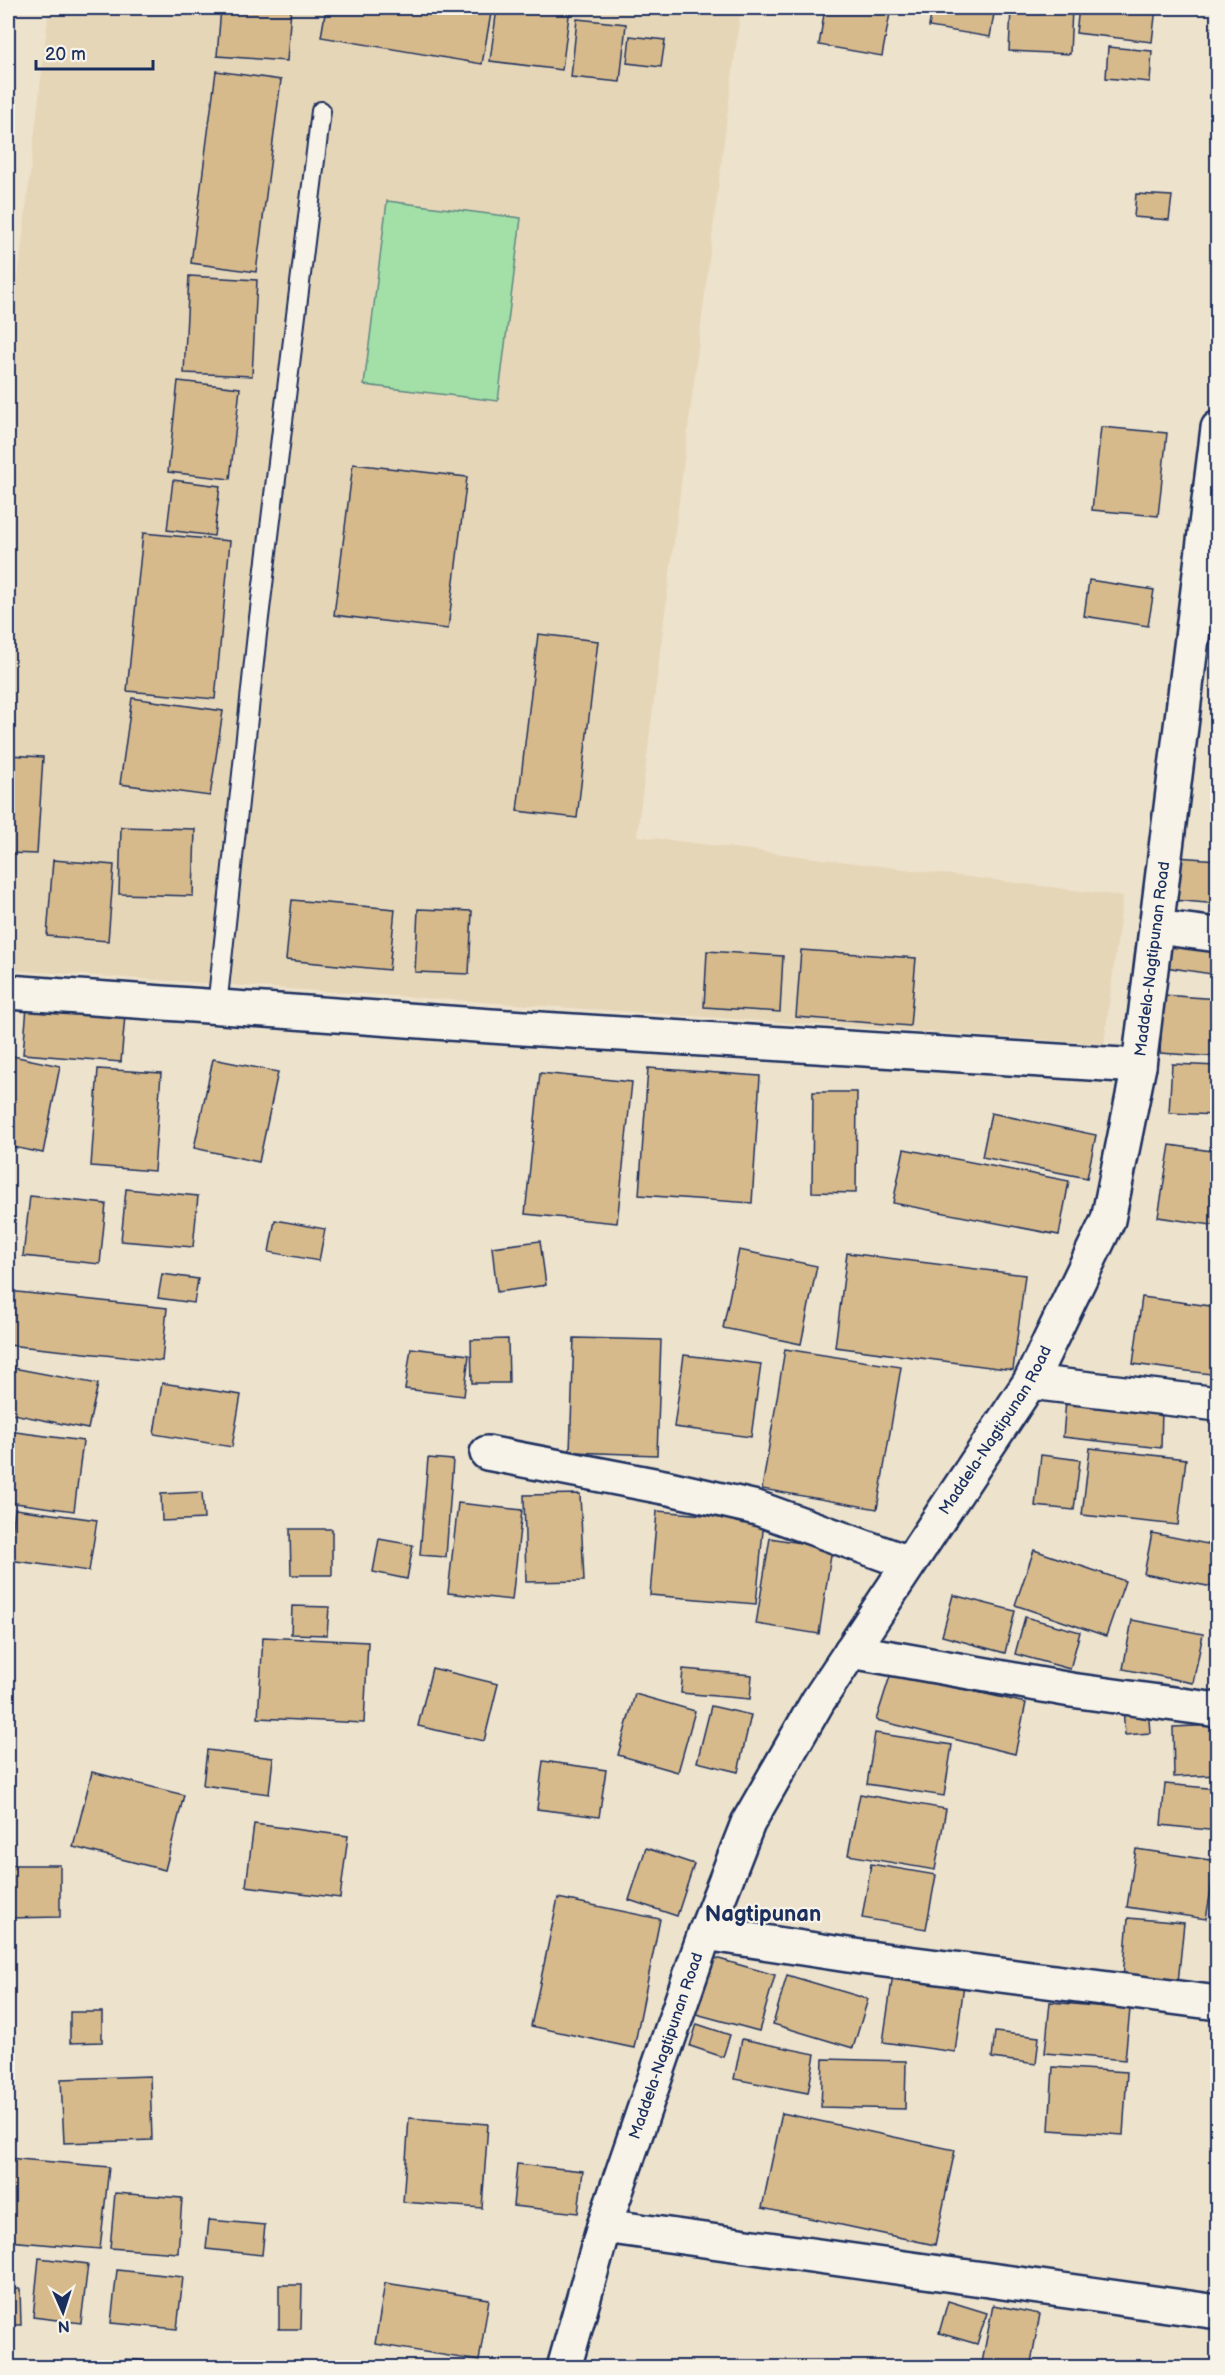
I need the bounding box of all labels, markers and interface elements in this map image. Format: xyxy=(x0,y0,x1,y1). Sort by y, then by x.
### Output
scale bar xyxy=(36,33,153,71)
text: 20 m xyxy=(45,44,86,65)
street label: Maddela-Nagtipunan Road xyxy=(1131,860,1174,1058)
street label: Maddela-Nagtipunan Road xyxy=(935,1343,1055,1518)
district label: Nagtipunan xyxy=(705,1901,821,1928)
street label: Maddela-Nagtipunan Road xyxy=(625,1950,707,2142)
north arrow xyxy=(33,2282,93,2342)
text: N xyxy=(57,2316,70,2335)

